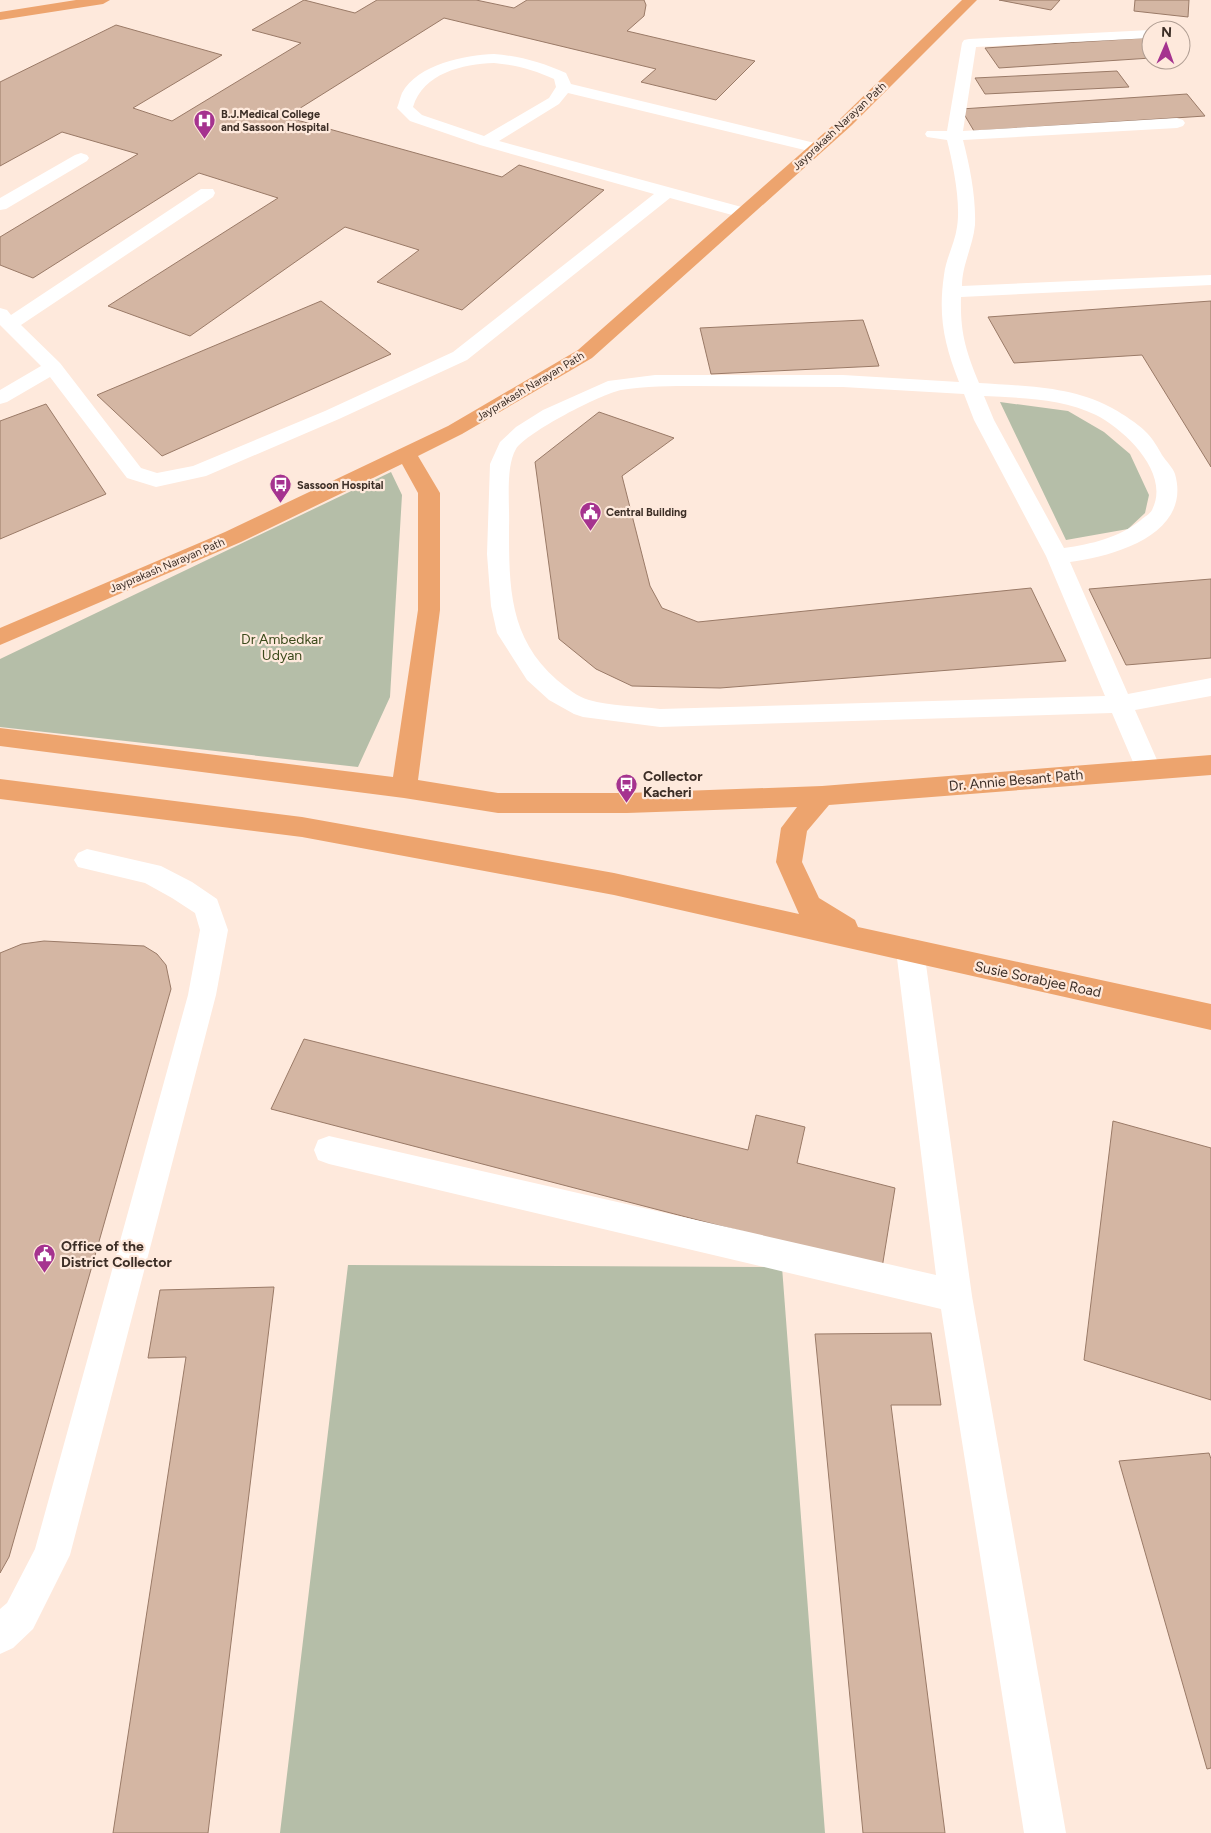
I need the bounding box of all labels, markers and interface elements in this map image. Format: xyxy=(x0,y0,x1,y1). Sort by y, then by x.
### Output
north arrow xyxy=(1141,20,1191,70)
text: N xyxy=(1161,24,1172,41)
street label: Jayprakash Narayan Path xyxy=(790,80,889,173)
hospital icon: B.J.Medical College and Sassoon Hospital xyxy=(193,108,217,139)
place label: B.J.Medical College and Sassoon Hospital xyxy=(221,108,329,134)
street label: Jayprakash Narayan Path xyxy=(474,349,586,424)
bus stop icon: Sassoon Hospital xyxy=(269,473,293,504)
place label: Sassoon Hospital xyxy=(297,479,384,492)
public building icon: Central Building xyxy=(578,500,602,531)
place label: Central Building xyxy=(606,506,687,519)
street label: Jayprakash Narayan Path xyxy=(108,535,226,596)
park label: Dr Ambedkar Udyan xyxy=(241,631,323,664)
street label: Dr. Annie Besant Path xyxy=(948,766,1084,795)
place label: Collector Kacheri xyxy=(643,768,703,801)
bus stop icon: Collector Kacheri xyxy=(615,772,639,803)
street label: Susie Sorabjee Road xyxy=(973,958,1103,1001)
place label: Office of the District Collector xyxy=(61,1238,172,1271)
public building icon: Office of the District Collector xyxy=(33,1242,57,1273)

